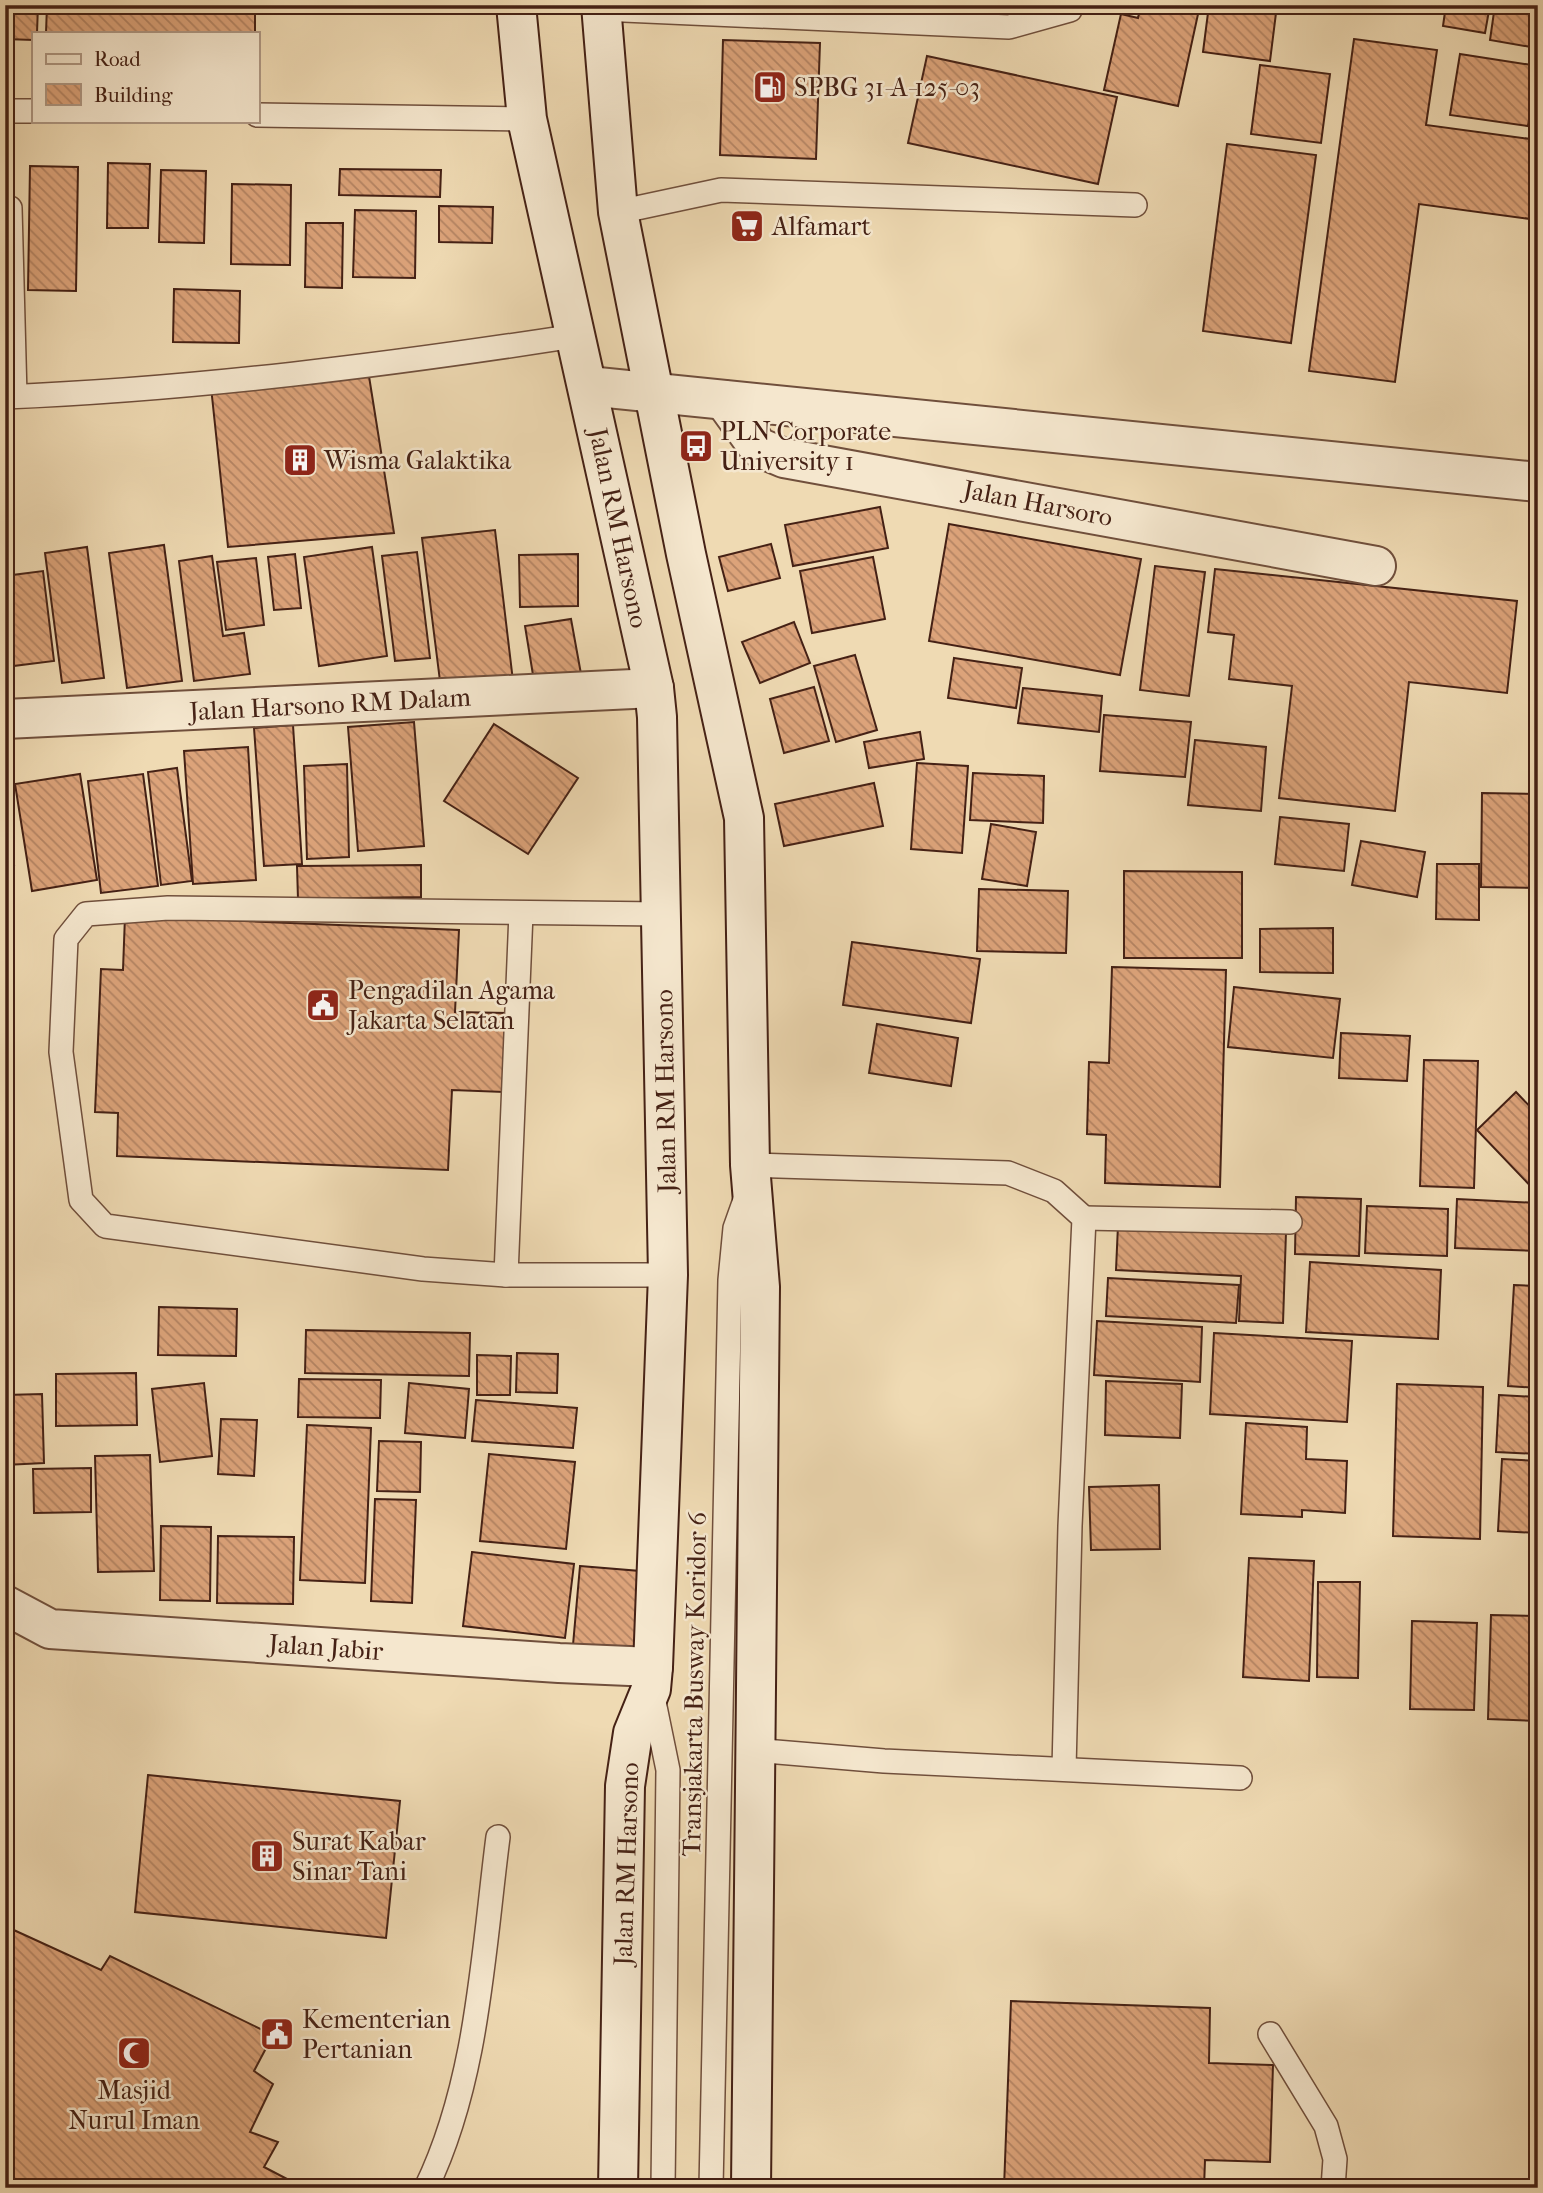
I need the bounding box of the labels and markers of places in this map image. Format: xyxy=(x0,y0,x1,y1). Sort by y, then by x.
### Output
fuel station icon: SPBG 31-A-125-03 xyxy=(751,68,789,106)
place label: SPBG 31-A-125-03 xyxy=(794,72,980,103)
supermarket icon: Alfamart xyxy=(728,207,766,245)
place label: Alfamart xyxy=(771,211,872,242)
place label: PLN Corporate University 1 xyxy=(720,416,891,477)
bus stop icon: PLN Corporate University 1 xyxy=(677,427,715,465)
building icon: Wisma Galaktika xyxy=(281,441,319,479)
place label: Wisma Galaktika xyxy=(323,445,512,476)
place label: Pengadilan Agama Jakarta Selatan xyxy=(346,975,556,1036)
public building icon: Pengadilan Agama Jakarta Selatan xyxy=(304,986,342,1024)
place label: Surat Kabar Sinar Tani xyxy=(292,1826,426,1887)
building icon: Surat Kabar Sinar Tani xyxy=(248,1837,286,1875)
place label: Kementerian Pertanian xyxy=(302,2004,451,2065)
public building icon: Kementerian Pertanian xyxy=(258,2015,296,2053)
mosque icon: Masjid Nurul Iman xyxy=(115,2034,153,2072)
place label: Masjid Nurul Iman xyxy=(68,2075,200,2136)

